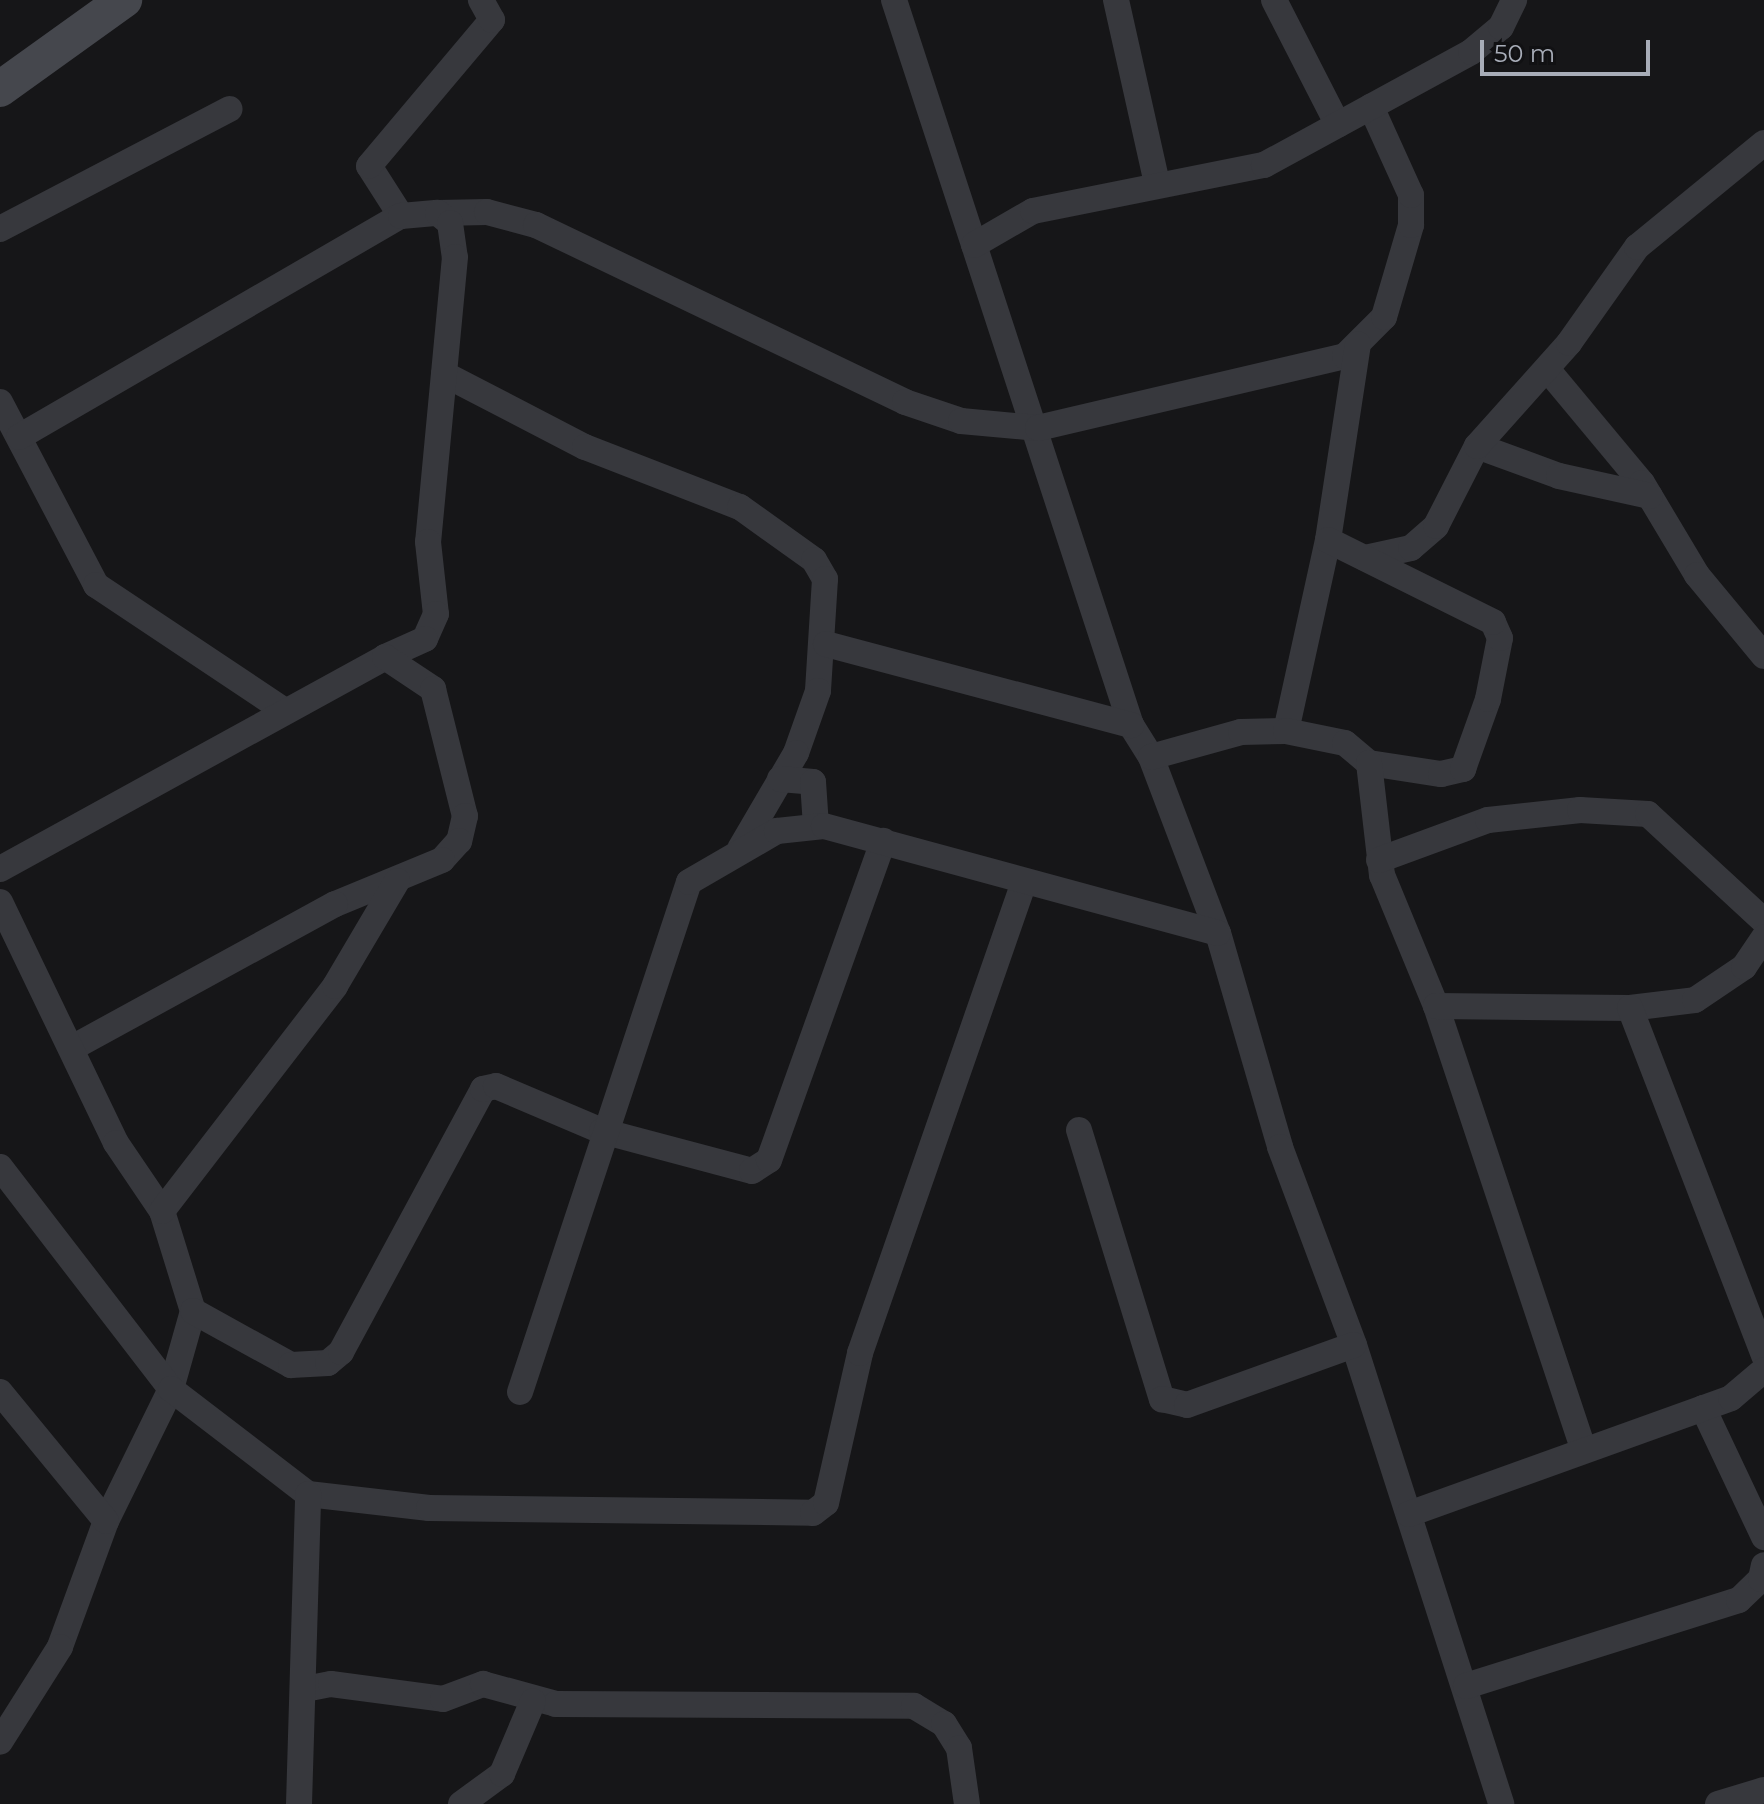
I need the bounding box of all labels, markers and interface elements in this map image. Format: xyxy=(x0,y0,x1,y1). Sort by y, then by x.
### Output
scale bar xyxy=(1484,24,1654,74)
text: 50 m xyxy=(1494,39,1555,68)

